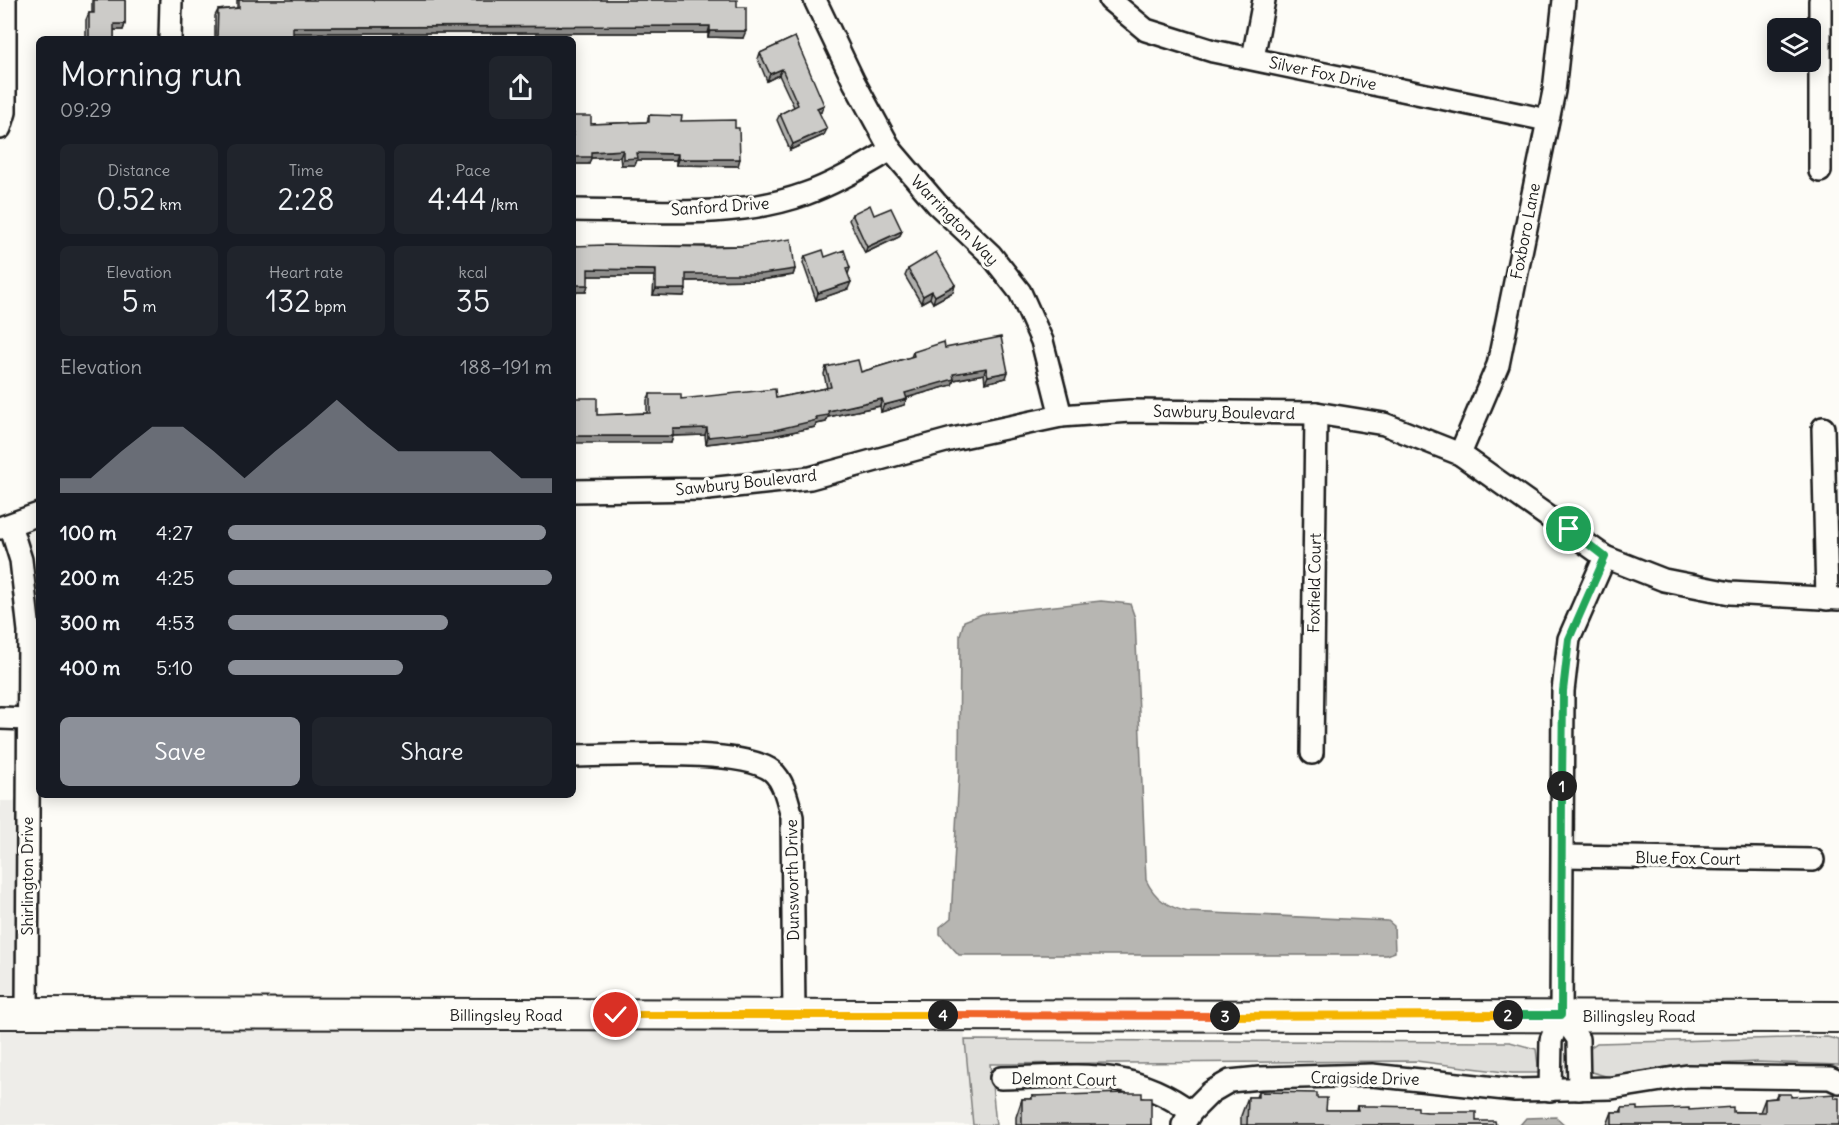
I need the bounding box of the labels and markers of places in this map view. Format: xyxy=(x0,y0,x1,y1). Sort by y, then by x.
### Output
pin xyxy=(1543,503,1594,554)
pin: 1 xyxy=(1547,771,1577,801)
pin xyxy=(590,989,641,1040)
pin: 4 xyxy=(928,1000,958,1030)
pin: 2 xyxy=(1493,1000,1523,1030)
pin: 3 xyxy=(1210,1001,1240,1031)

